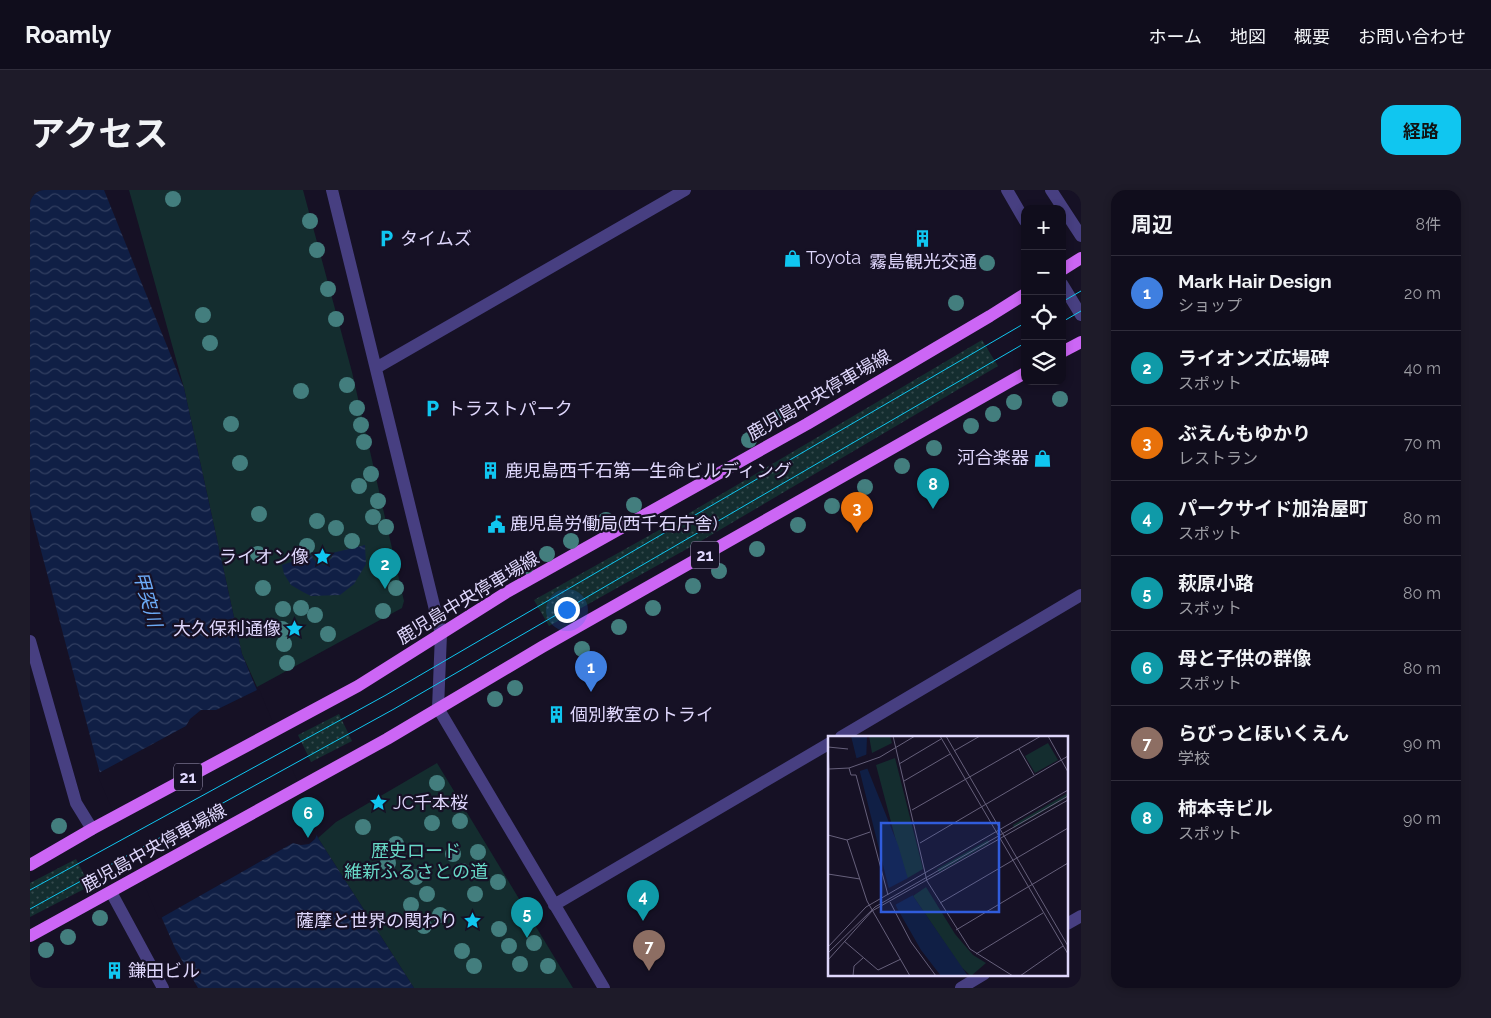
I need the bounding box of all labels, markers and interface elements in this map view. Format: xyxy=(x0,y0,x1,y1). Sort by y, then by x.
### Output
text: Roamly xyxy=(25,20,111,49)
text: ホーム xyxy=(1149,26,1202,47)
text: 地図 xyxy=(1230,26,1266,47)
text: 概要 xyxy=(1294,26,1330,47)
text: お問い合わせ xyxy=(1358,26,1466,47)
button: 経路 xyxy=(1381,105,1461,155)
text: アクセス xyxy=(30,113,168,154)
map controls xyxy=(1021,205,1066,385)
button: + xyxy=(1021,205,1066,250)
text: 周辺 xyxy=(1131,212,1173,237)
text: 8件 xyxy=(1416,215,1441,234)
place label: タイムズ xyxy=(400,228,472,249)
parking icon: タイムズ xyxy=(376,229,396,249)
building icon: 霧島観光交通 xyxy=(913,229,933,249)
place label: Toyota xyxy=(806,247,861,268)
shop icon: Toyota xyxy=(782,248,802,268)
button: − xyxy=(1021,250,1066,295)
place label: 霧島観光交通 xyxy=(869,251,977,272)
text: Mark Hair Design xyxy=(1178,270,1332,292)
text: 1 xyxy=(1143,284,1151,303)
text: 20 m xyxy=(1404,284,1441,303)
button: locate xyxy=(1021,295,1066,340)
text: ショップ xyxy=(1178,296,1242,315)
button: layers xyxy=(1021,340,1066,385)
street label: 鹿児島中央停車場線 xyxy=(743,345,894,444)
text: ライオンズ広場碑 xyxy=(1178,347,1330,369)
text: 2 xyxy=(1142,359,1152,378)
text: 40 m xyxy=(1404,359,1441,378)
text: スポット xyxy=(1178,374,1242,393)
place label: トラストパーク xyxy=(447,398,573,419)
parking icon: トラストパーク xyxy=(423,399,443,419)
text: ぶえんもゆかり xyxy=(1178,422,1311,444)
text: 3 xyxy=(1143,434,1151,453)
text: 70 m xyxy=(1404,434,1441,453)
place label: 河合楽器 xyxy=(957,447,1029,468)
shop icon: 河合楽器 xyxy=(1033,448,1053,468)
text: レストラン xyxy=(1178,449,1258,468)
place label: 鹿児島西千石第一生命ビルディング xyxy=(505,460,792,481)
building icon: 鹿児島西千石第一生命ビルディング xyxy=(481,461,501,481)
pin: 8 xyxy=(917,468,949,509)
pin: 3 xyxy=(841,492,873,533)
text: パークサイド加治屋町 xyxy=(1178,497,1368,519)
text: 4 xyxy=(1142,509,1152,528)
text: 80 m xyxy=(1403,509,1441,528)
place label: 鹿児島労働局(西千石庁舎) xyxy=(510,513,718,534)
public building icon: 鹿児島労働局(西千石庁舎) xyxy=(486,514,506,534)
text: スポット xyxy=(1178,524,1242,543)
road number: 21 xyxy=(691,542,719,568)
place label: ライオン像 xyxy=(219,546,309,567)
place icon: ライオン像 xyxy=(313,547,333,567)
street label: 鹿児島中央停車場線 xyxy=(393,547,543,648)
pin: 2 xyxy=(369,548,401,589)
water label: 甲突川 xyxy=(130,569,167,631)
text: 萩原小路 xyxy=(1178,572,1254,594)
text: 5 xyxy=(1143,584,1151,603)
text: 80 m xyxy=(1403,584,1441,603)
your location xyxy=(554,597,580,623)
text: スポット xyxy=(1178,599,1242,618)
place label: 大久保利通像 xyxy=(173,618,281,639)
place icon: 大久保利通像 xyxy=(285,619,305,639)
text: 母と子供の群像 xyxy=(1178,647,1311,669)
pin: 1 xyxy=(575,651,607,692)
text: 6 xyxy=(1142,659,1152,678)
text: 80 m xyxy=(1403,659,1441,678)
text: スポット xyxy=(1178,674,1242,693)
place label: 個別教室のトライ xyxy=(570,704,714,725)
building icon: 個別教室のトライ xyxy=(546,705,566,725)
text: らびっとほいくえん xyxy=(1178,722,1349,744)
text: 7 xyxy=(1143,734,1151,753)
text: 90 m xyxy=(1403,734,1441,753)
inset map xyxy=(828,736,1068,976)
text: 学校 xyxy=(1178,749,1210,768)
road number: 21 xyxy=(174,764,202,790)
place label: JC千本桜 xyxy=(393,792,468,813)
place icon: JC千本桜 xyxy=(369,793,389,813)
pin: 6 xyxy=(292,797,324,838)
text: 柿本寺ビル xyxy=(1178,797,1273,819)
street label: 鹿児島中央停車場線 xyxy=(78,799,230,896)
text: 8 xyxy=(1142,809,1152,828)
text: 90 m xyxy=(1403,809,1441,828)
text: スポット xyxy=(1178,824,1242,843)
park label: 歴史ロード 維新ふるさとの道 xyxy=(344,840,488,882)
pin: 4 xyxy=(627,880,659,921)
pin: 5 xyxy=(511,897,543,938)
place label: 薩摩と世界の関わり xyxy=(296,910,458,931)
place icon: 薩摩と世界の関わり xyxy=(462,911,482,931)
pin: 7 xyxy=(633,930,665,971)
place label: 鎌田ビル xyxy=(128,960,200,981)
building icon: 鎌田ビル xyxy=(104,961,124,981)

